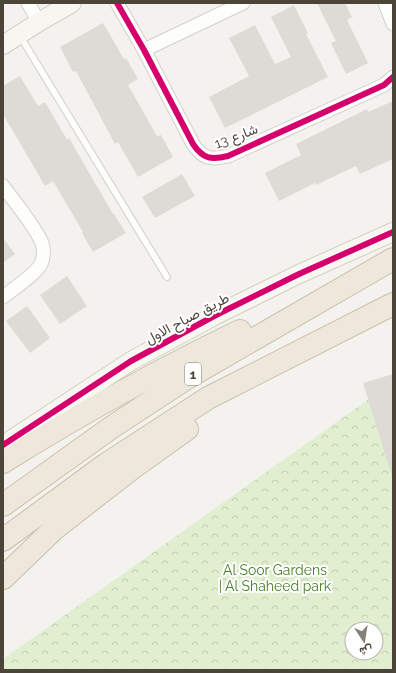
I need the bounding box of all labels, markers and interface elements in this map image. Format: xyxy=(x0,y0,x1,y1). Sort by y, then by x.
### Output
street label: شارع 13 xyxy=(212,120,261,154)
street label: طريق صباح الاول xyxy=(142,289,233,349)
road number: 1 xyxy=(185,363,201,385)
park label: Al Soor Gardens | Al Shaheed park xyxy=(219,562,332,594)
north arrow xyxy=(344,621,384,661)
text: ش xyxy=(358,643,374,658)

